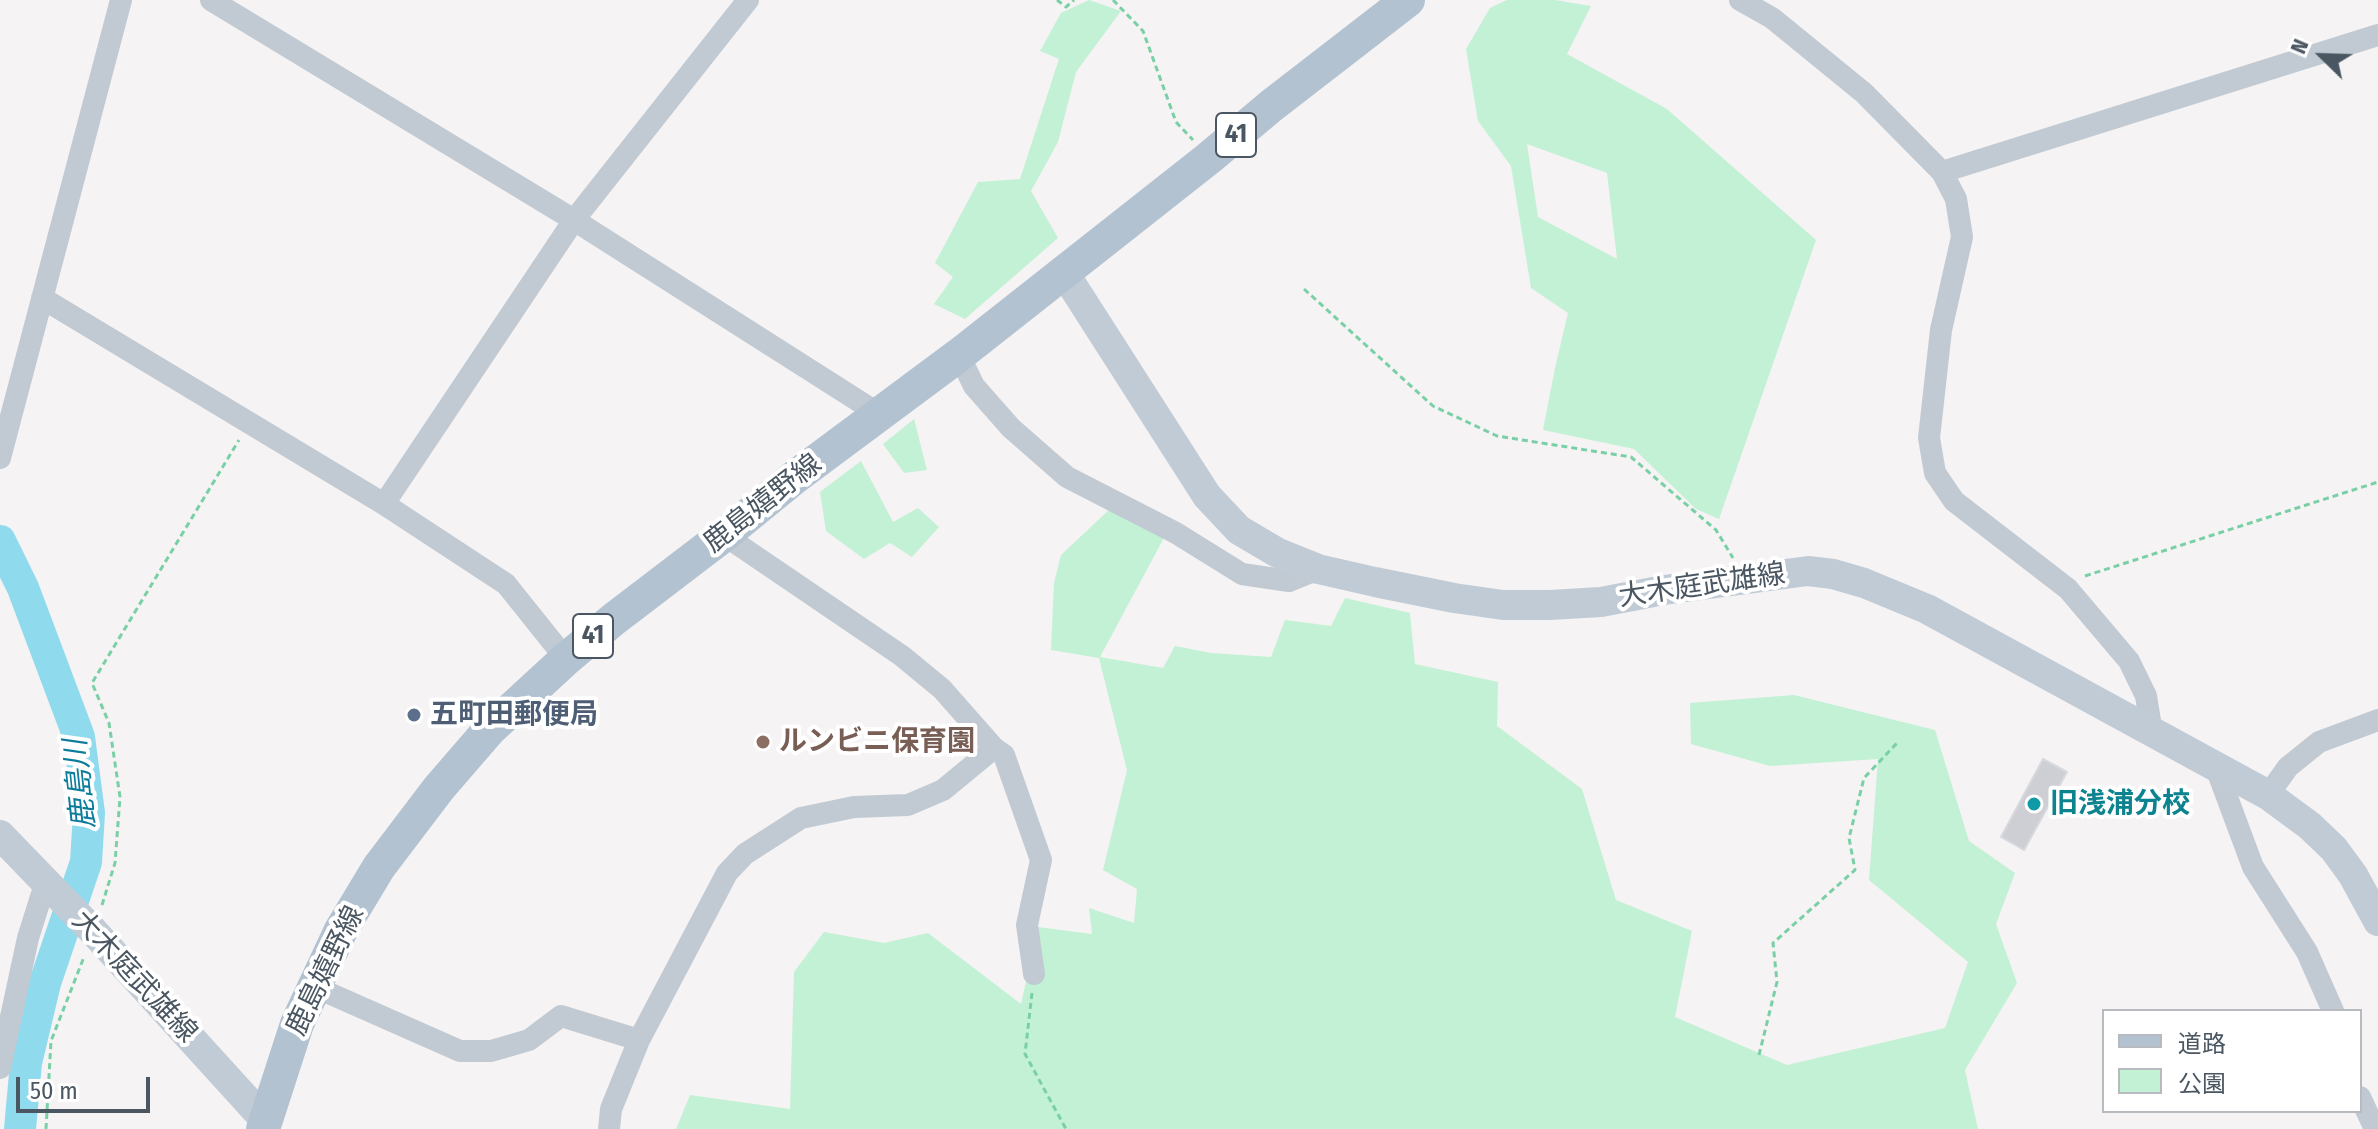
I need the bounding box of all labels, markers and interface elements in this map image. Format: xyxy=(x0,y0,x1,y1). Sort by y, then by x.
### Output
north arrow xyxy=(2282,16,2362,96)
text: N xyxy=(2284,35,2314,58)
road number: 41 xyxy=(1216,113,1256,157)
street label: 鹿島嬉野線 xyxy=(697,448,829,560)
street label: 大木庭武雄線 xyxy=(1616,558,1788,614)
road number: 41 xyxy=(573,614,613,658)
place label: 五町田郵便局 xyxy=(430,698,598,732)
marker: 五町田郵便局 xyxy=(405,706,423,724)
place label: ルンビニ保育園 xyxy=(779,725,975,759)
marker: ルンビニ保育園 xyxy=(754,733,772,751)
water label: 鹿島川 xyxy=(58,737,104,831)
place label: 旧浅浦分校 xyxy=(2050,787,2190,821)
marker: 旧浅浦分校 xyxy=(2025,795,2043,813)
street label: 鹿島嬉野線 xyxy=(280,901,372,1041)
street label: 大木庭武雄線 xyxy=(64,904,204,1050)
legend xyxy=(2102,1009,2362,1113)
text: 道路 xyxy=(2178,1030,2226,1058)
scale bar xyxy=(20,1061,154,1111)
text: 公園 xyxy=(2178,1070,2226,1098)
text: 50 m xyxy=(30,1077,78,1105)

